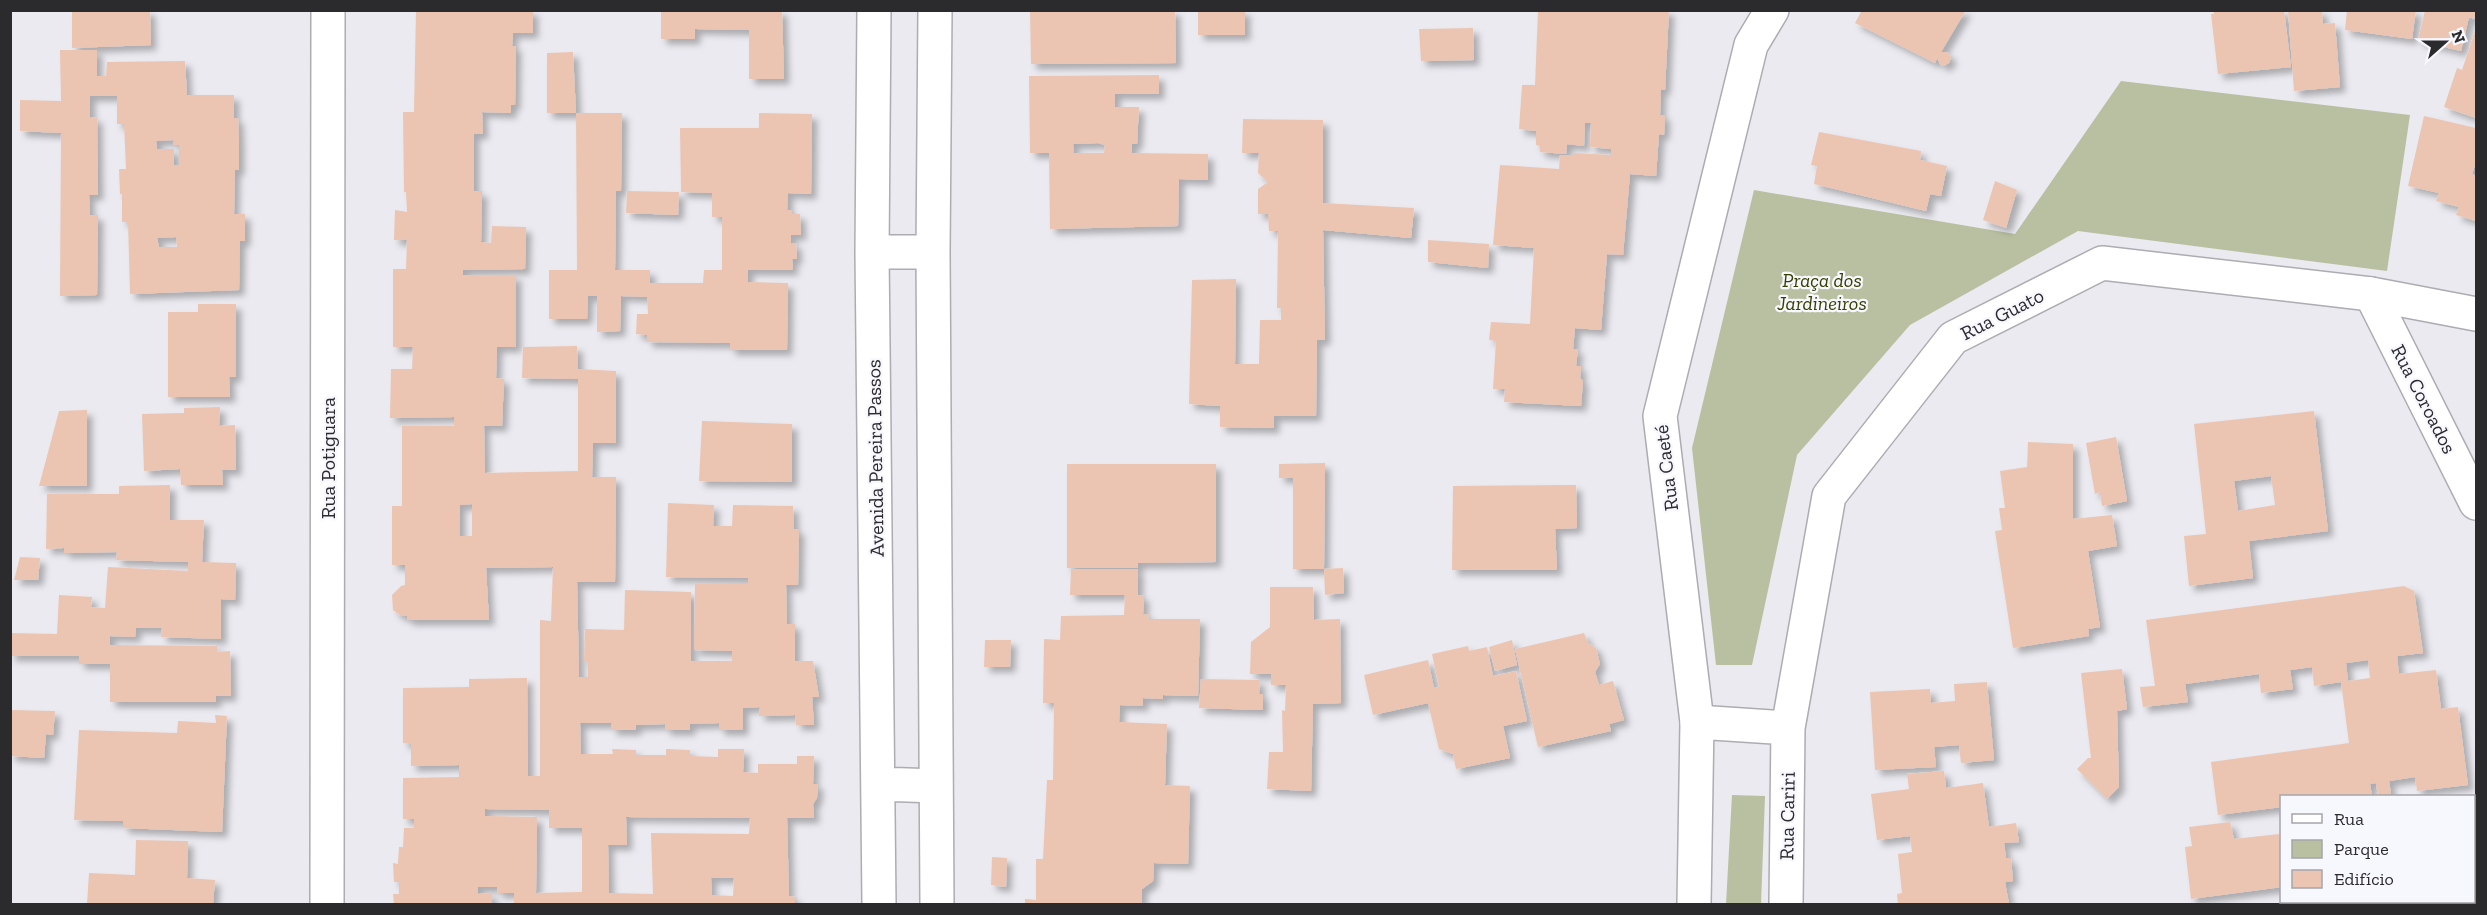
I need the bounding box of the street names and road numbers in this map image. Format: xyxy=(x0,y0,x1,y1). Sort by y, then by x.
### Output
street label: Rua Guato xyxy=(1956,283,2048,345)
street label: Rua Coroados xyxy=(2386,340,2462,458)
street label: Avenida Pereira Passos xyxy=(861,359,889,557)
street label: Rua Potiguara xyxy=(316,397,340,519)
street label: Rua Caeté xyxy=(1649,424,1683,512)
street label: Rua Cariri xyxy=(1774,771,1800,860)

